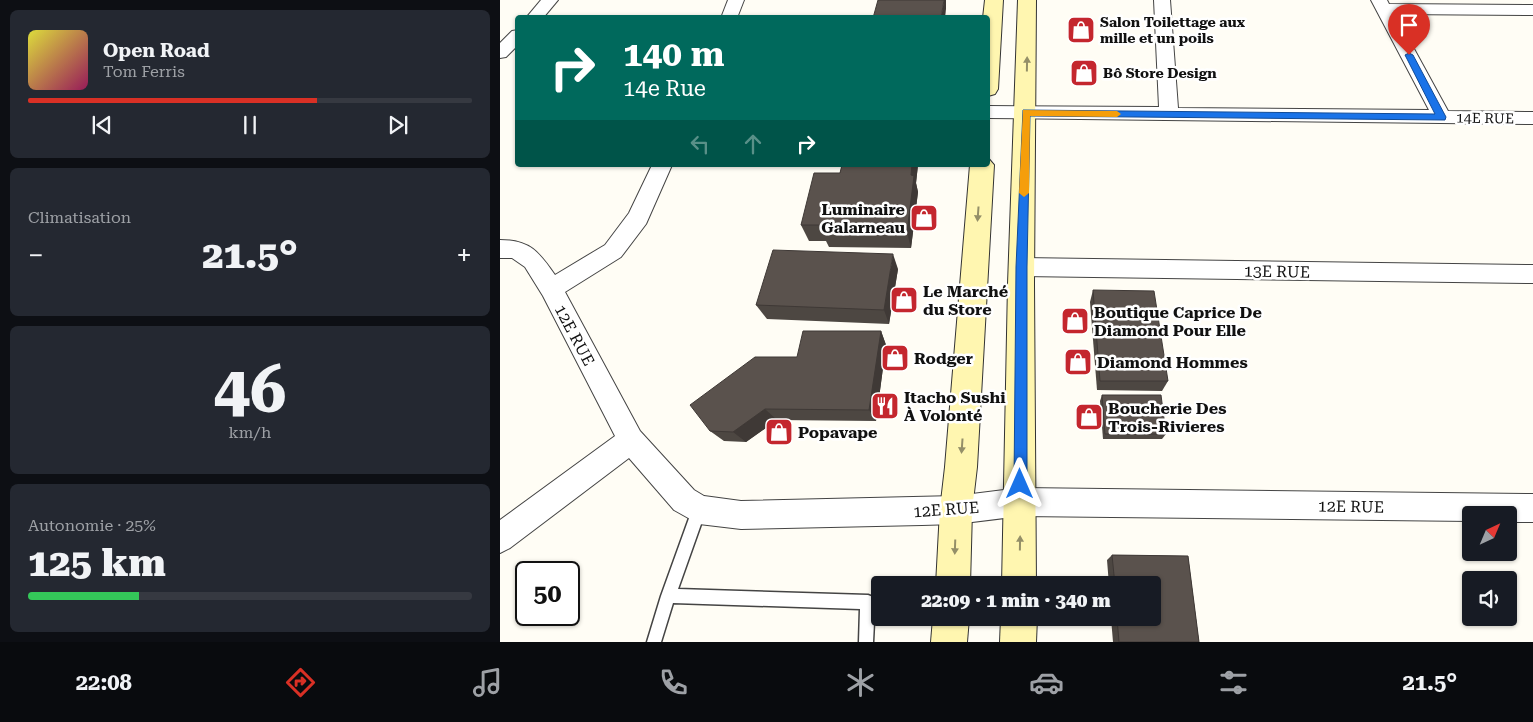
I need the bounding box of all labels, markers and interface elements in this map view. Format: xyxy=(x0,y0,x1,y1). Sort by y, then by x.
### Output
pin xyxy=(1388,4,1430,55)
icon: arrive xyxy=(1395,11,1423,39)
place label: Salon Toilettage aux mille et un poils xyxy=(1100,14,1246,46)
shop icon: Salon Toilettage aux mille et un poils xyxy=(1066,15,1096,45)
text: 140 m xyxy=(623,34,724,75)
icon: right xyxy=(540,35,605,100)
text: Open Road xyxy=(103,39,210,62)
one-way arrow xyxy=(1023,56,1031,72)
shop icon: Bô Store Design xyxy=(1069,58,1099,88)
text: Tom Ferris xyxy=(103,62,185,81)
place label: Bô Store Design xyxy=(1103,65,1217,81)
text: 14e Rue xyxy=(623,76,706,101)
street label: 14E RUE xyxy=(1456,109,1514,127)
icon: previous xyxy=(88,111,116,139)
icon: pause xyxy=(236,111,264,139)
icon: next xyxy=(384,111,412,139)
icon: left xyxy=(686,130,714,158)
icon: ahead xyxy=(739,130,767,158)
icon: right xyxy=(792,130,820,158)
place label: Luminaire Galarneau xyxy=(821,200,905,237)
shop icon: Luminaire Galarneau xyxy=(909,203,939,233)
one-way arrow xyxy=(974,206,982,222)
text: Climatisation xyxy=(28,208,131,227)
text: 21.5° xyxy=(202,233,298,277)
text: − xyxy=(28,239,44,272)
text: + xyxy=(456,239,472,272)
street label: 13E RUE xyxy=(1244,261,1310,282)
place label: Le Marché du Store xyxy=(923,282,1008,319)
shop icon: Le Marché du Store xyxy=(889,285,919,315)
street label: 12E RUE xyxy=(551,302,598,369)
place label: Boutique Caprice De Diamond Pour Elle xyxy=(1094,303,1262,340)
shop icon: Boutique Caprice De Diamond Pour Elle xyxy=(1060,306,1090,336)
shop icon: Rodger xyxy=(880,343,910,373)
shop icon: Diamond Hommes xyxy=(1063,347,1093,377)
place label: Rodger xyxy=(914,349,973,368)
text: 46 xyxy=(214,352,286,428)
place label: Diamond Hommes xyxy=(1097,353,1248,372)
place label: Itacho Sushi À Volonté xyxy=(904,388,1006,425)
restaurant icon: Itacho Sushi À Volonté xyxy=(870,391,900,421)
place label: Boucherie Des Trois-Rivieres xyxy=(1108,399,1226,436)
shop icon: Boucherie Des Trois-Rivieres xyxy=(1074,402,1104,432)
shop icon: Popavape xyxy=(764,417,794,447)
text: km/h xyxy=(229,423,271,442)
place label: Popavape xyxy=(798,423,878,442)
one-way arrow xyxy=(958,438,966,454)
position arrow xyxy=(993,457,1045,509)
street label: 12E RUE xyxy=(1318,496,1384,517)
street label: 12E RUE xyxy=(912,498,980,521)
north arrow xyxy=(1462,506,1518,561)
map controls xyxy=(1462,506,1517,626)
text: Autonomie · 25% xyxy=(28,516,156,535)
one-way arrow xyxy=(1016,535,1024,551)
one-way arrow xyxy=(951,540,959,556)
text: 125 km xyxy=(28,541,166,585)
speed limit sign: 50 xyxy=(515,561,580,626)
button: sound xyxy=(1462,571,1517,626)
text: 22:09 · 1 min · 340 m xyxy=(921,589,1111,612)
icon: directions xyxy=(283,665,318,700)
icon: music xyxy=(470,665,505,700)
icon: phone xyxy=(656,665,691,700)
icon: climate xyxy=(843,665,878,700)
icon: car xyxy=(1029,665,1064,700)
icon: filters xyxy=(1216,665,1251,700)
text: 22:08 xyxy=(76,670,132,695)
text: 21.5° xyxy=(1402,670,1457,695)

